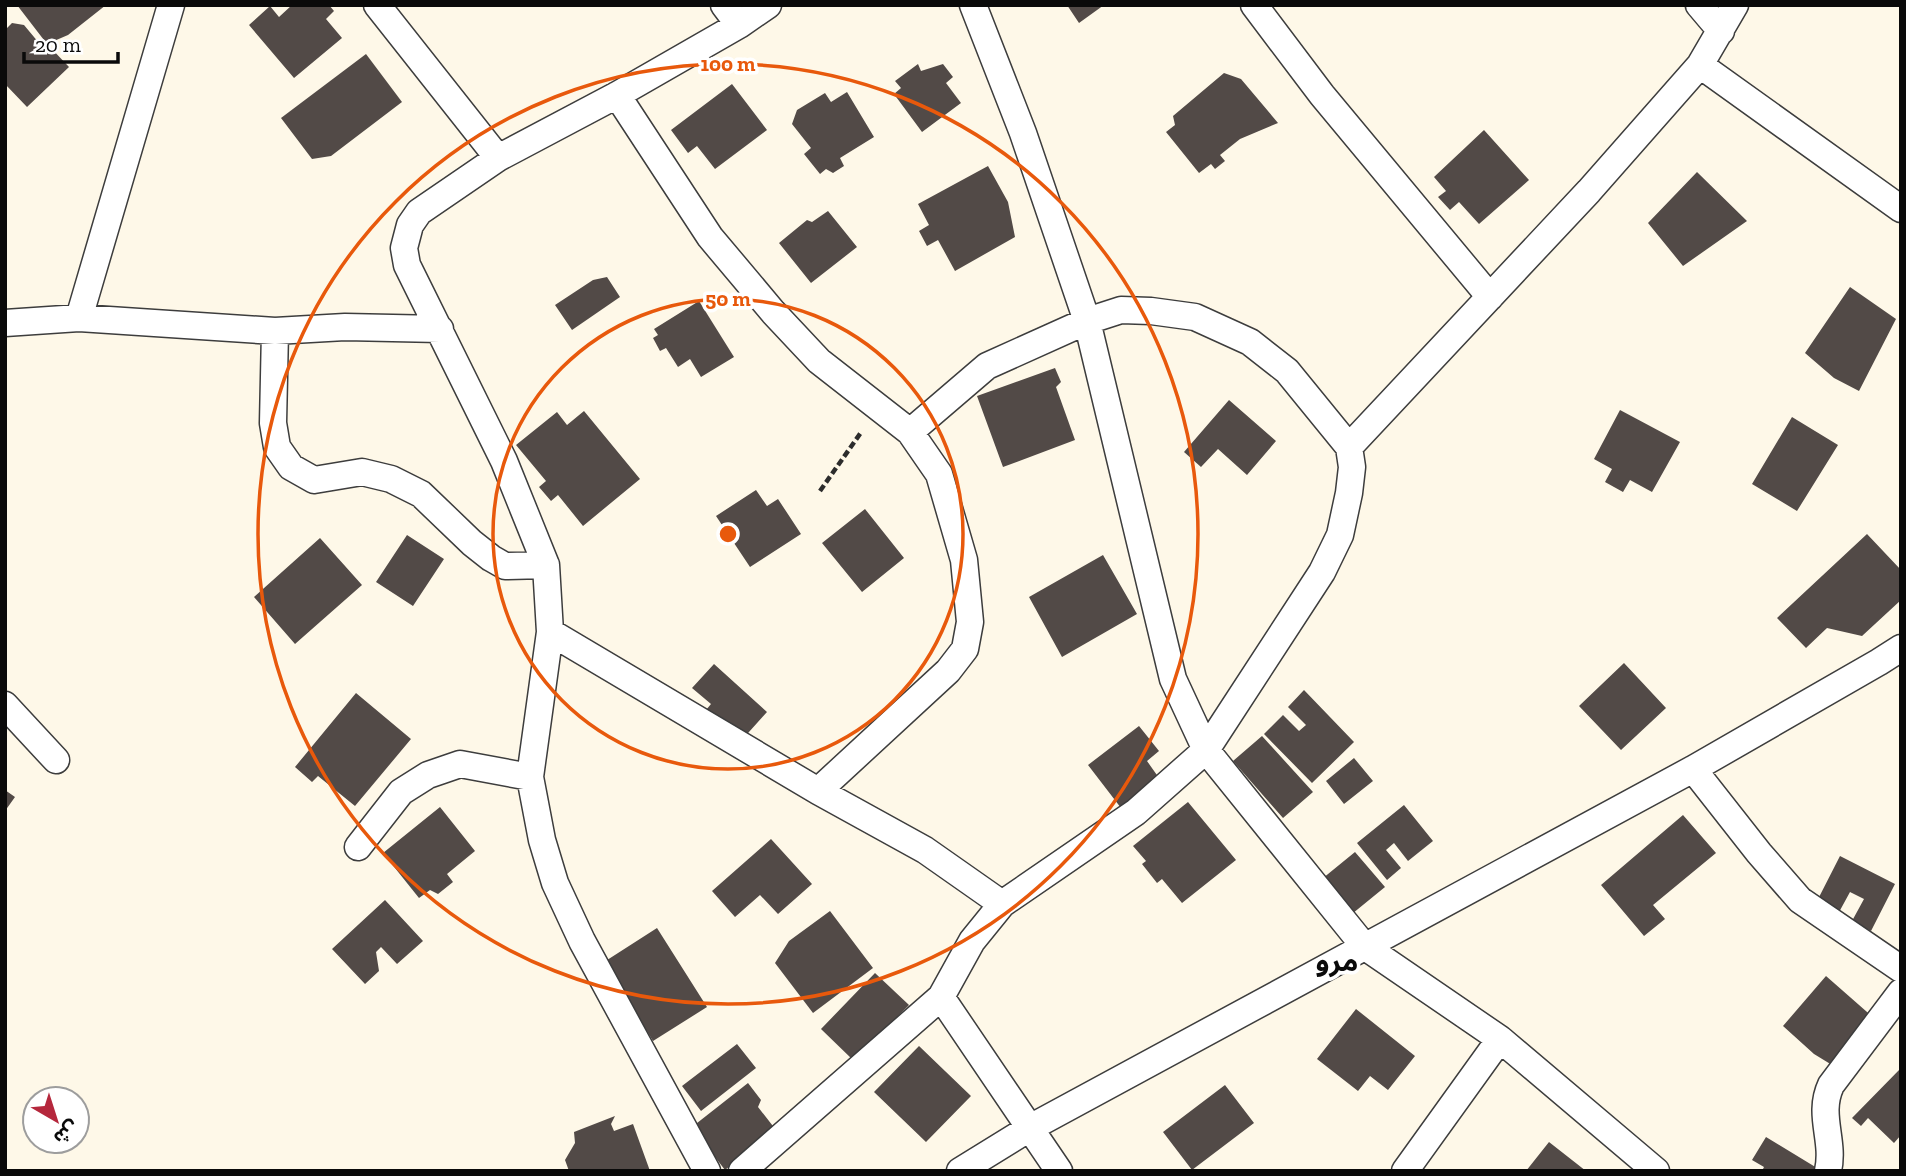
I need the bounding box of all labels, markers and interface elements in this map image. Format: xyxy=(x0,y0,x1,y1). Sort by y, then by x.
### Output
scale bar xyxy=(24,21,119,65)
text: 20 m xyxy=(35,32,81,57)
text: 100 m xyxy=(701,51,756,76)
text: 50 m xyxy=(705,286,751,311)
centre of rings xyxy=(716,522,740,546)
district label: مرو xyxy=(1316,945,1358,978)
north arrow xyxy=(21,1085,91,1155)
text: ش xyxy=(49,1116,84,1150)

